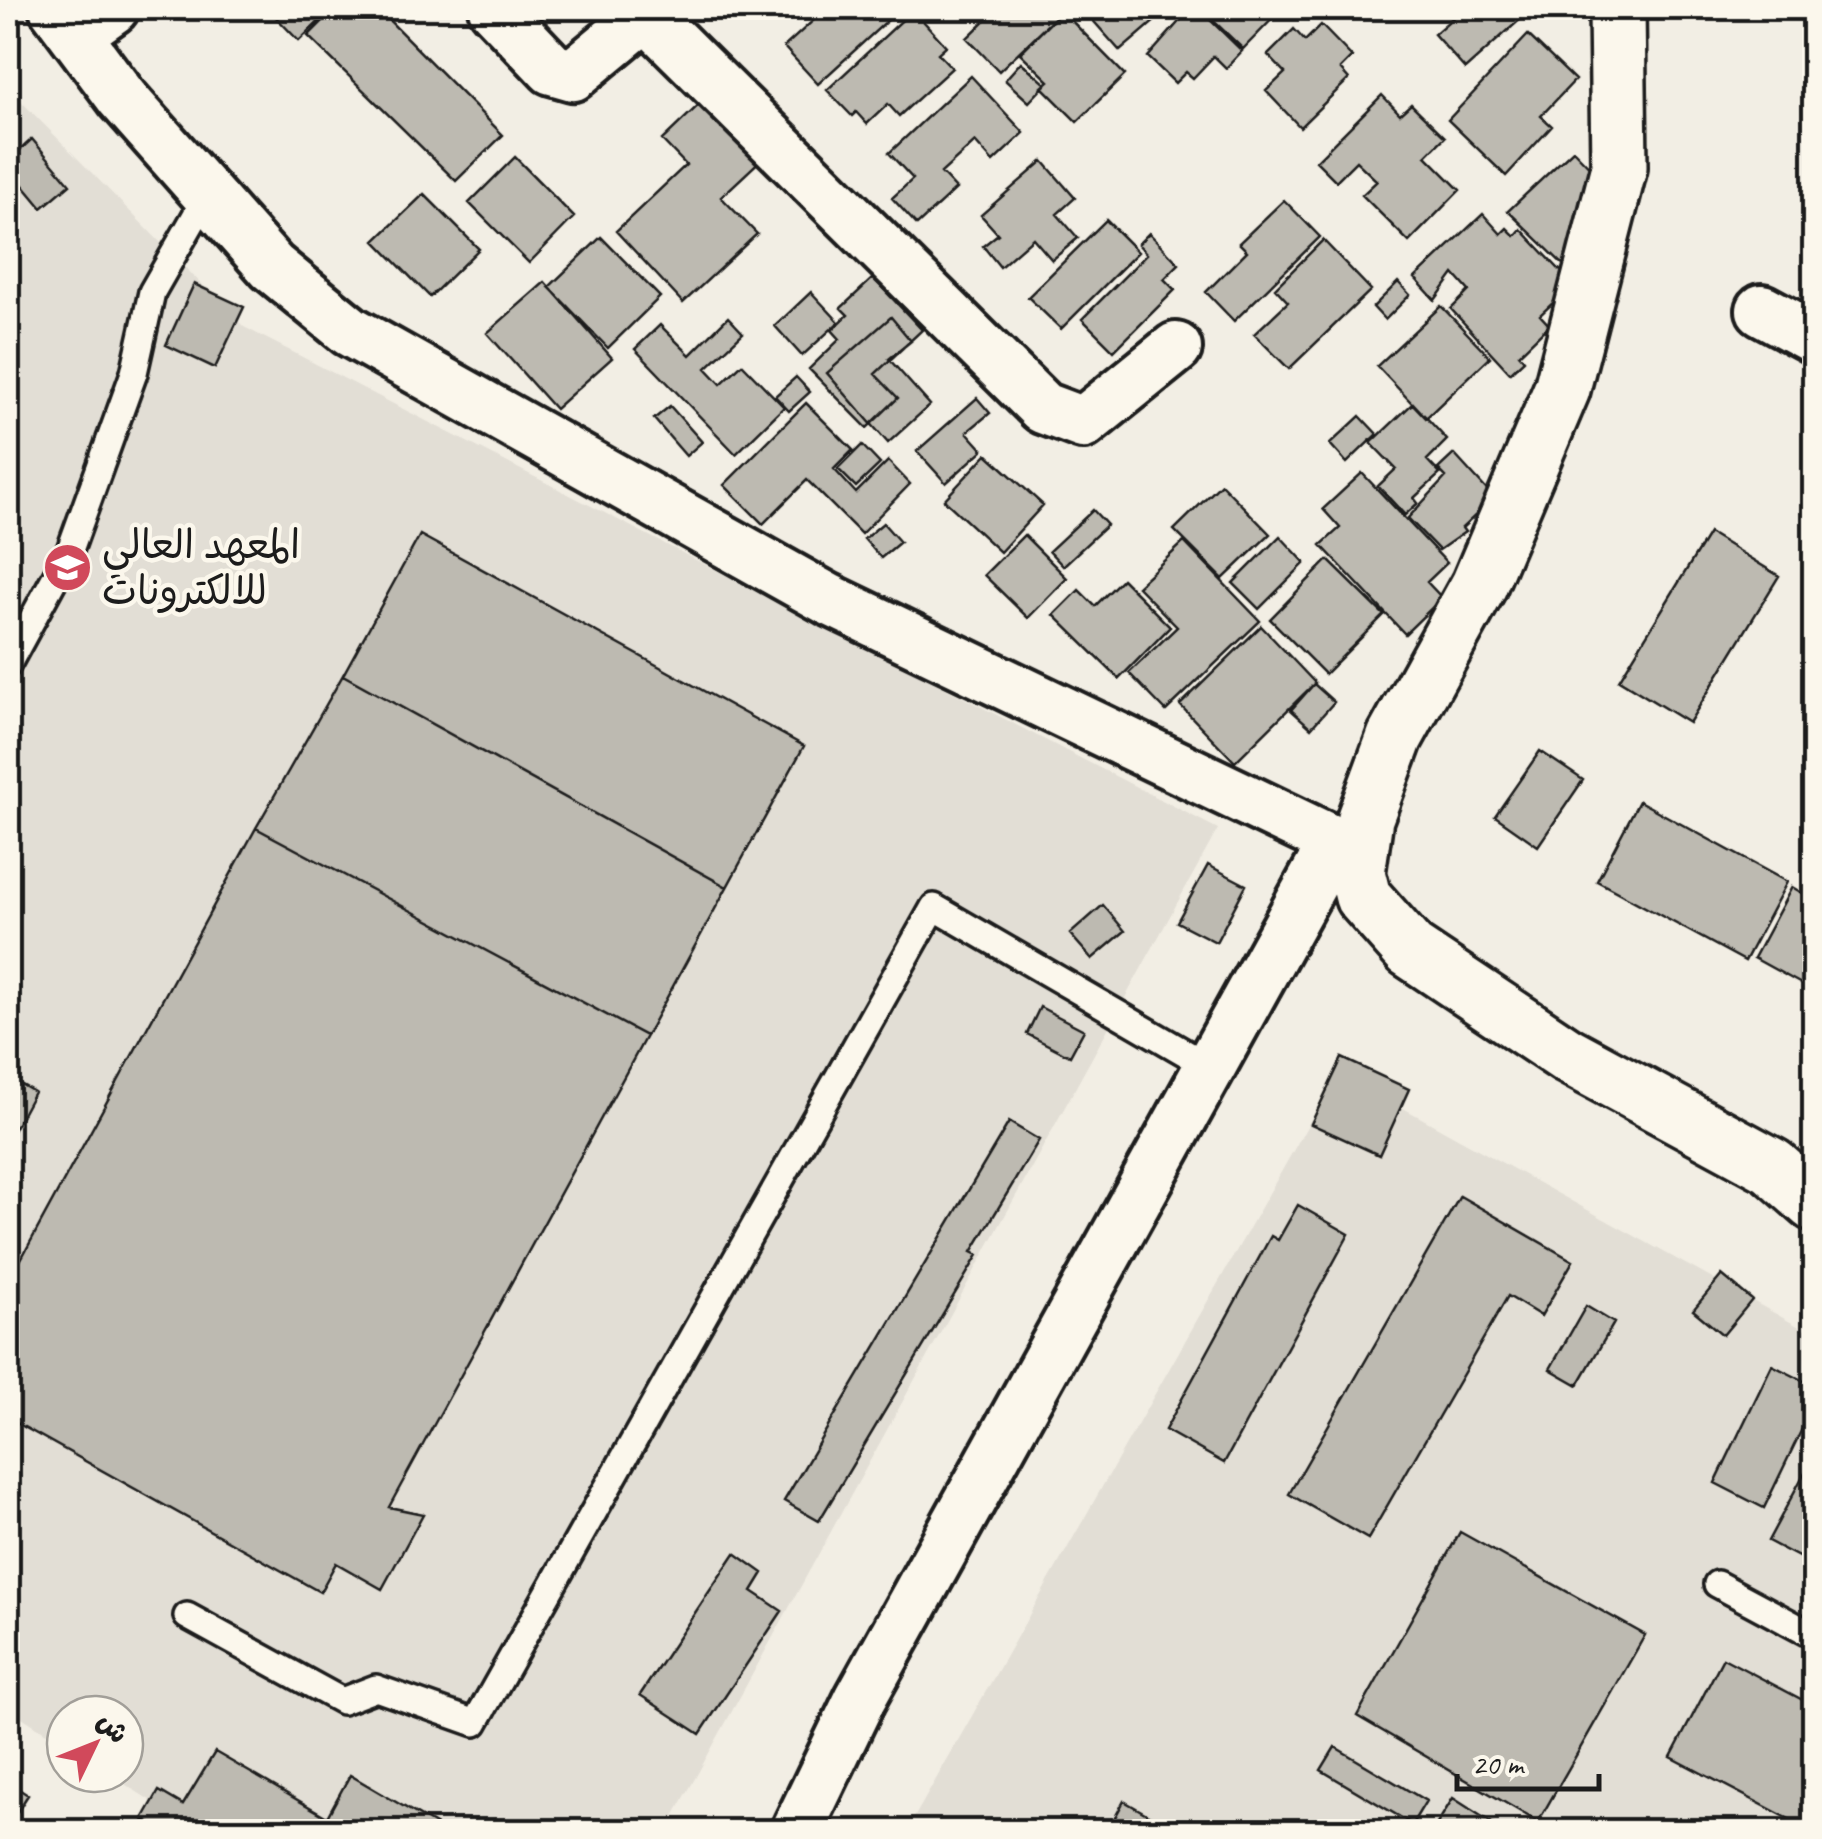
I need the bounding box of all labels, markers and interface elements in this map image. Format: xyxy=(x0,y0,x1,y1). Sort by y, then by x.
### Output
place label: المعهد العالي للالكترونات xyxy=(102,520,300,616)
school or university icon: المعهد العالي للالكترونات xyxy=(41,541,93,593)
north arrow xyxy=(45,1694,145,1794)
text: ش xyxy=(90,1704,136,1750)
scale bar xyxy=(1457,1729,1600,1791)
text: 20 m xyxy=(1472,1745,1525,1783)

